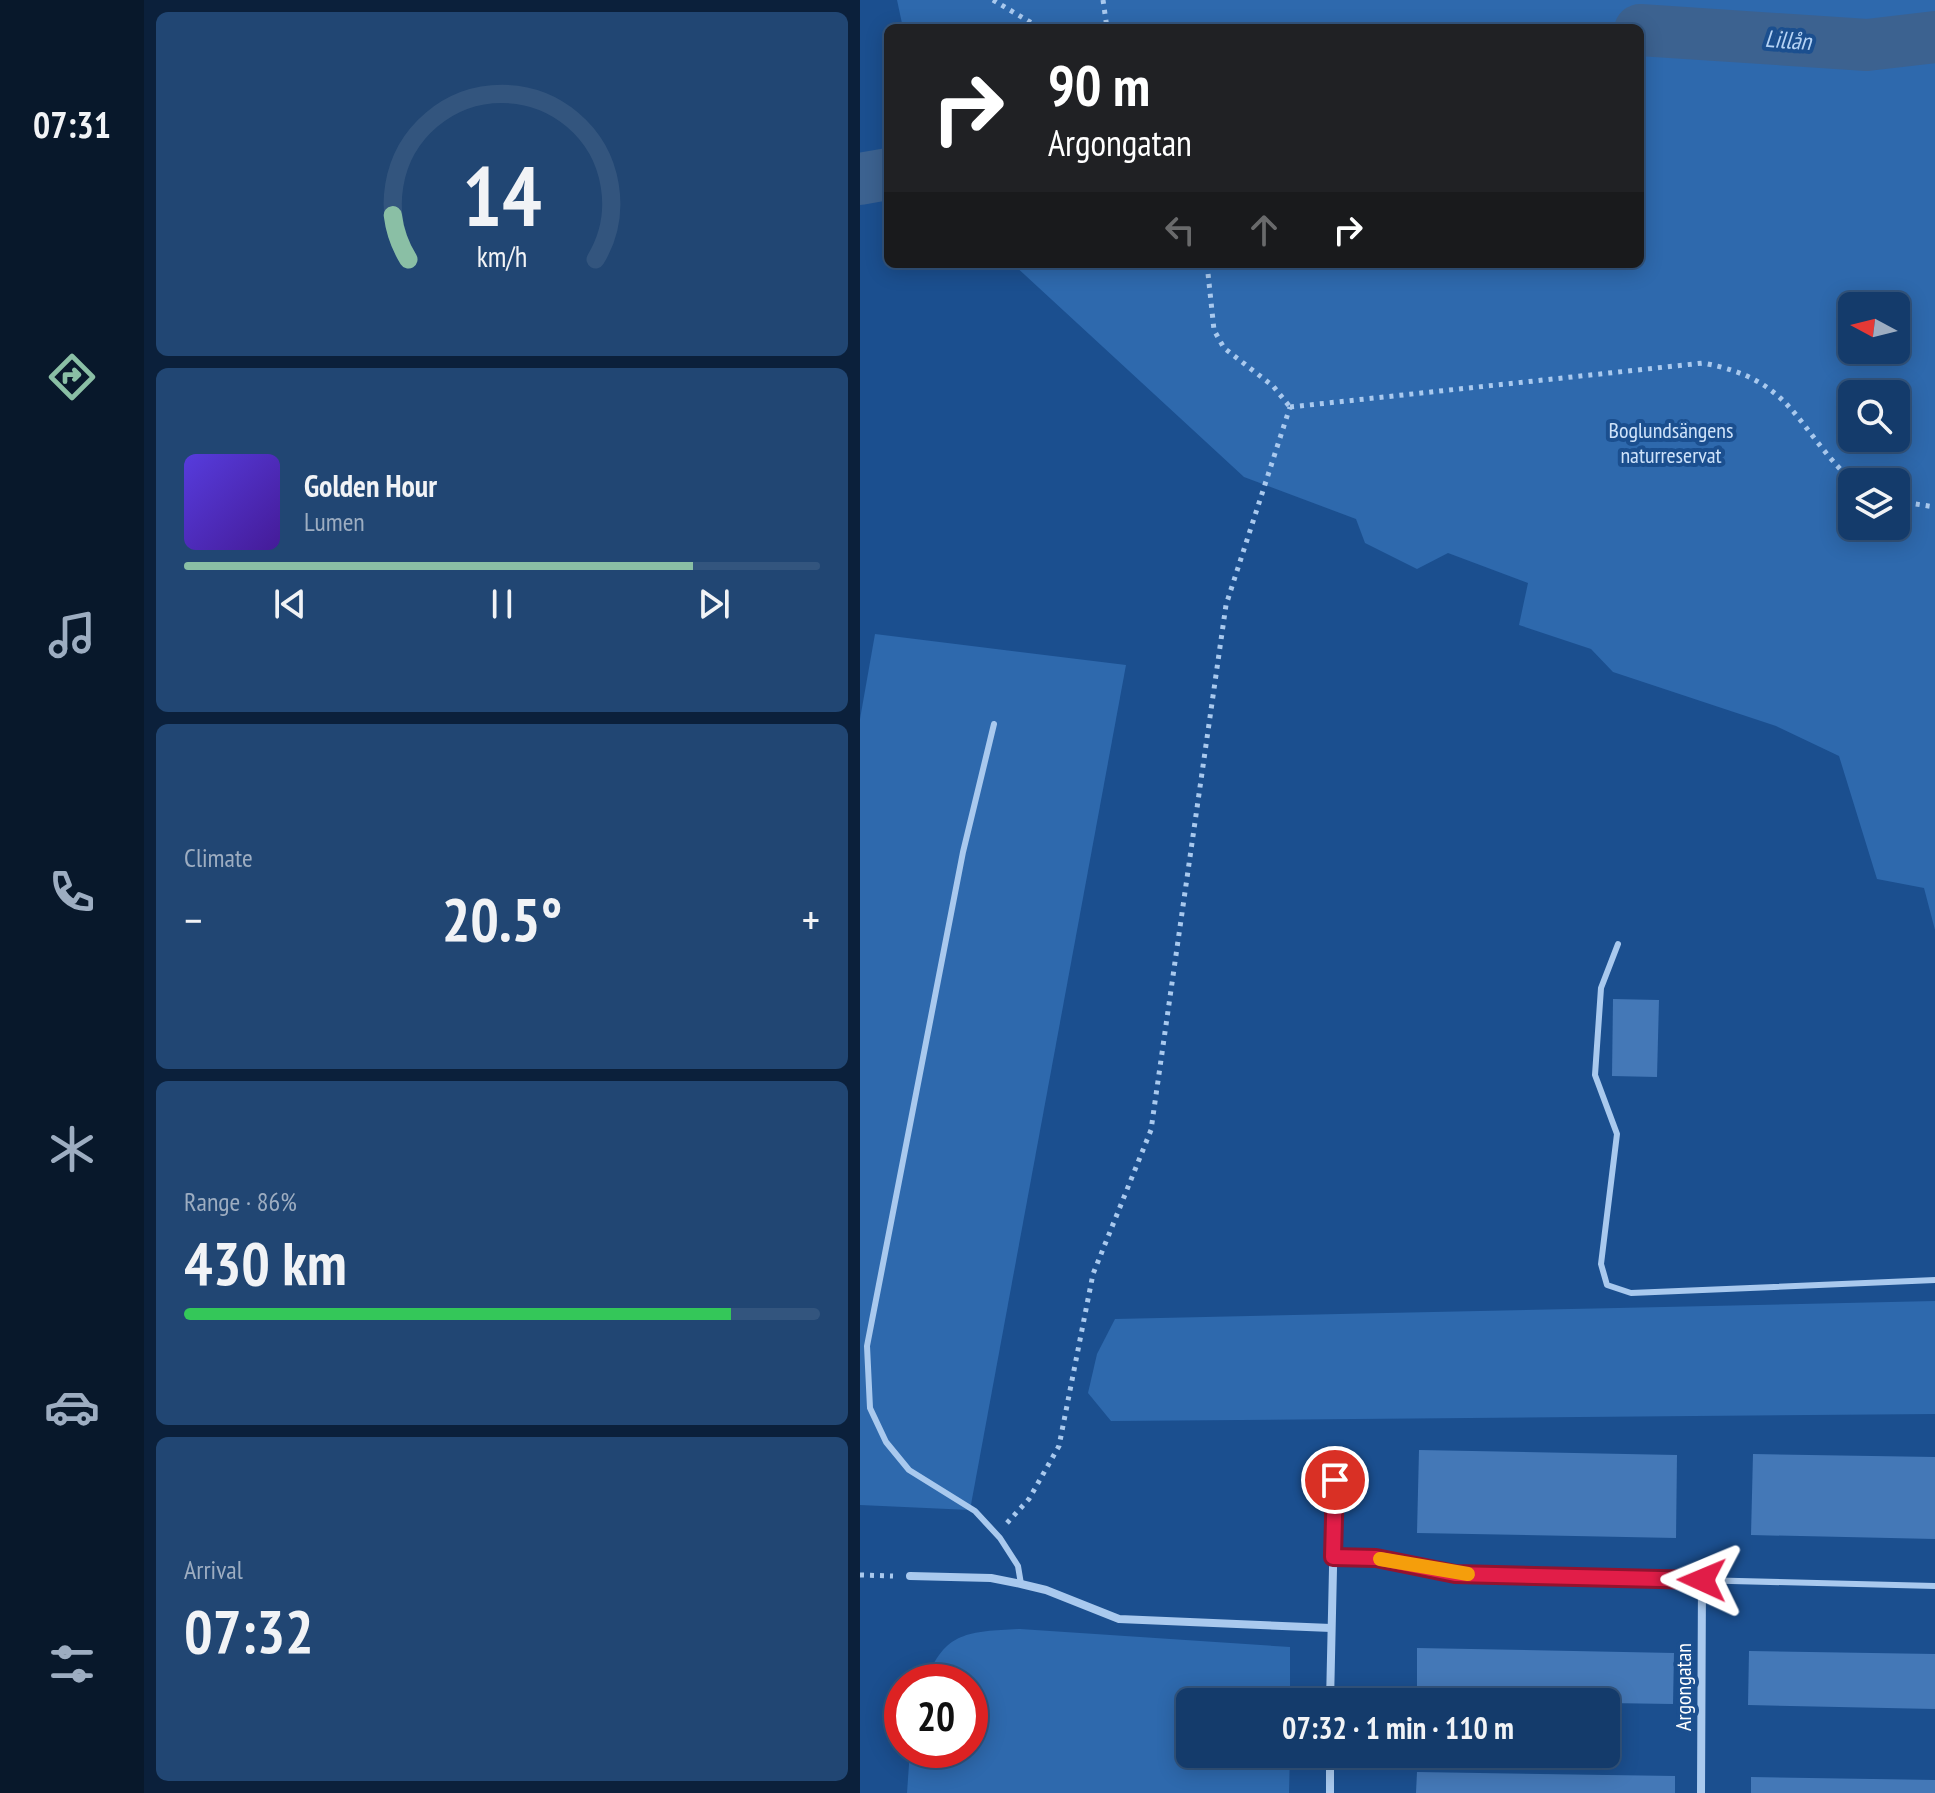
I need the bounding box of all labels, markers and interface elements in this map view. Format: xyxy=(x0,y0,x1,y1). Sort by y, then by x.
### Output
water label: Lillån xyxy=(1764,23,1814,57)
text: 90 m xyxy=(1048,49,1150,121)
icon: right xyxy=(916,56,1020,160)
text: 07:31 xyxy=(33,101,111,148)
text: Argongatan xyxy=(1048,119,1192,166)
text: 14 xyxy=(462,141,542,249)
icon: left xyxy=(1158,208,1202,252)
icon: ahead xyxy=(1242,208,1286,252)
icon: right xyxy=(1326,208,1370,252)
text: km/h xyxy=(477,238,527,275)
north arrow xyxy=(1838,292,1910,364)
map controls xyxy=(1838,292,1910,540)
icon: directions xyxy=(44,349,100,405)
button: search xyxy=(1838,380,1910,452)
park label: Boglundsängens naturreservat xyxy=(1609,416,1733,469)
text: Golden Hour xyxy=(304,466,437,505)
button: layers xyxy=(1838,468,1910,540)
text: Lumen xyxy=(304,505,365,538)
icon: previous xyxy=(268,582,312,626)
icon: pause xyxy=(480,582,524,626)
icon: next xyxy=(692,582,736,626)
icon: music xyxy=(44,607,100,663)
text: Climate xyxy=(184,841,253,874)
icon: phone xyxy=(44,864,100,920)
text: 20.5° xyxy=(442,880,562,958)
text: − xyxy=(184,891,202,948)
text: + xyxy=(802,891,820,948)
icon: climate xyxy=(44,1121,100,1177)
text: Range · 86% xyxy=(184,1185,297,1218)
text: 430 km xyxy=(184,1224,347,1302)
icon: car xyxy=(44,1379,100,1435)
pin xyxy=(1301,1446,1369,1514)
icon: arrive xyxy=(1313,1458,1357,1502)
position arrow xyxy=(1660,1538,1744,1622)
text: Arrival xyxy=(184,1553,243,1586)
text: 07:32 xyxy=(184,1592,314,1670)
icon: filters xyxy=(44,1636,100,1692)
street label: Argongatan xyxy=(1669,1643,1697,1731)
speed limit sign: 20 xyxy=(884,1664,988,1768)
text: 07:32 · 1 min · 110 m xyxy=(1282,1708,1514,1747)

